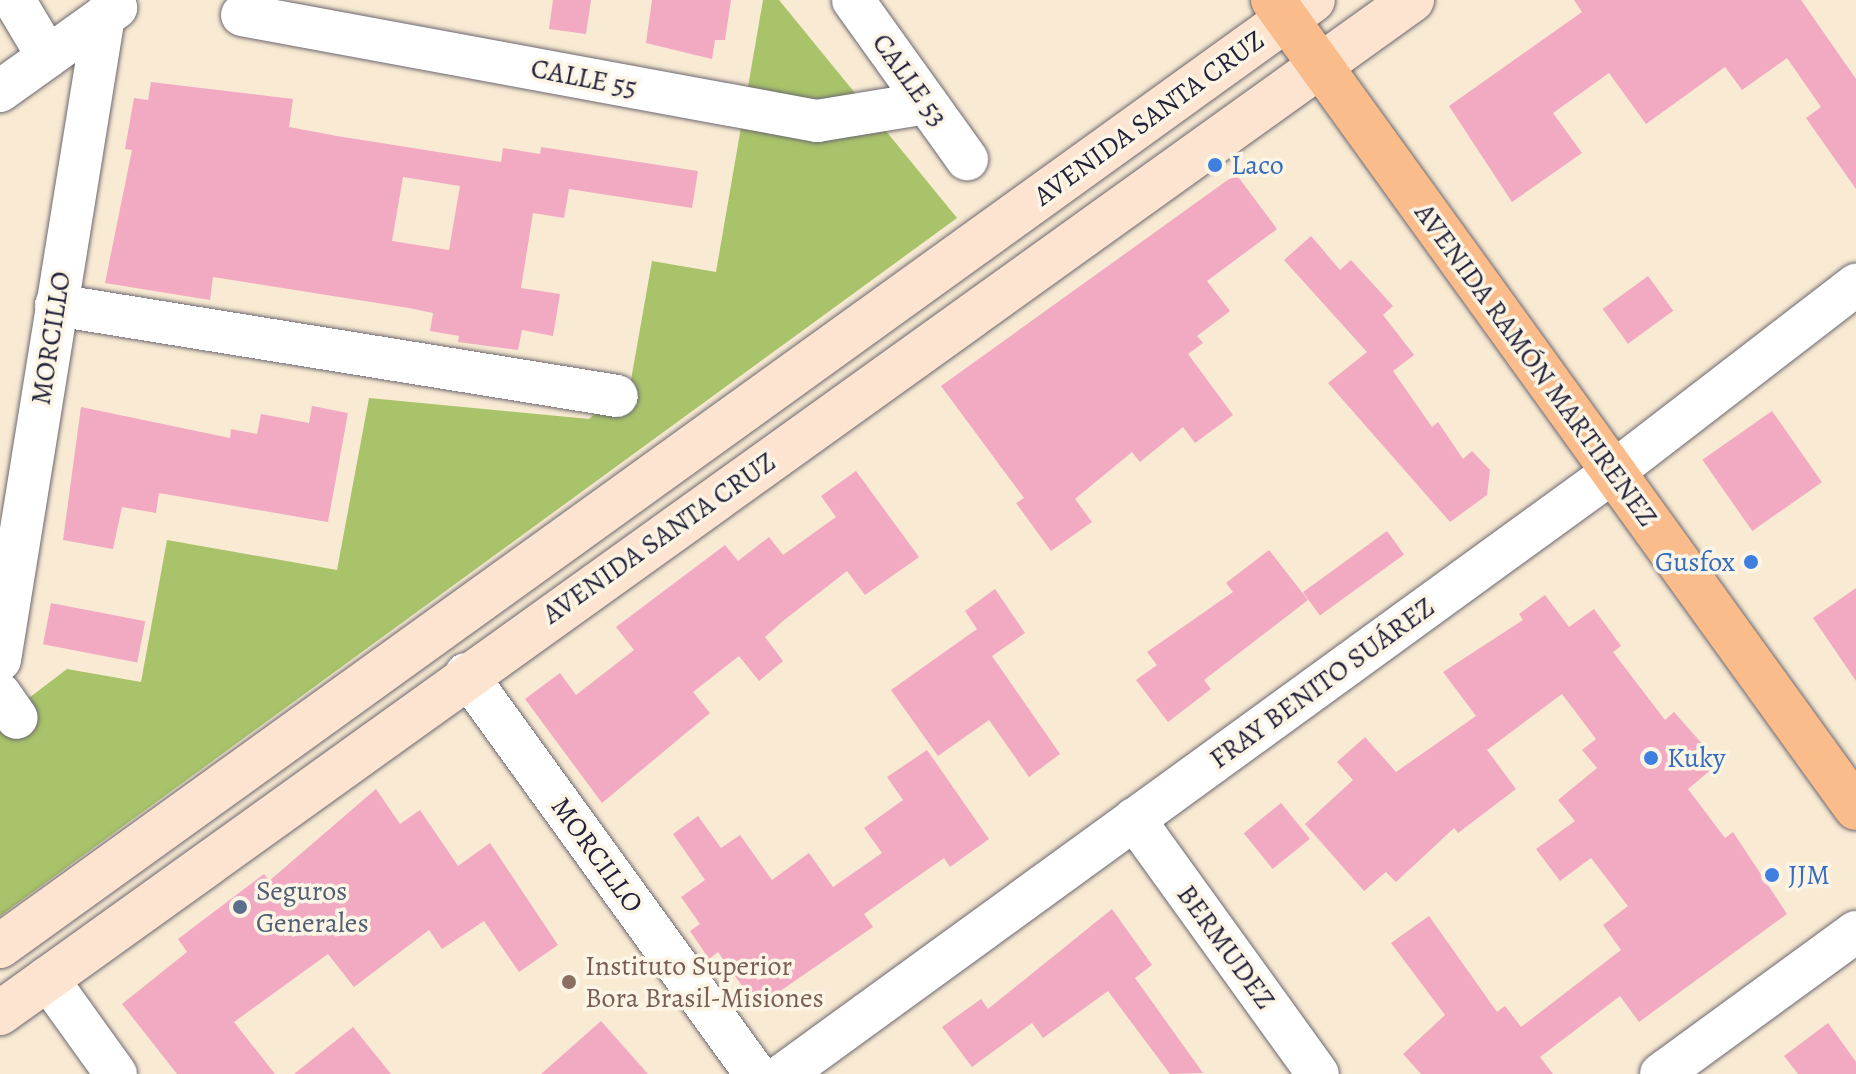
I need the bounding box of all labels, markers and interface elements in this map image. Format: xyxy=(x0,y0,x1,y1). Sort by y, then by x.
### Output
street label: AVENIDA SANTA CRUZ xyxy=(1027,23,1271,213)
street label: CALLE 53 xyxy=(865,27,955,133)
street label: CALLE 55 xyxy=(528,51,640,105)
place label: Laco xyxy=(1231,148,1284,182)
marker: Laco xyxy=(1206,156,1224,174)
street label: AVENIDA RAMÓN MARTIRENEZ xyxy=(1407,197,1665,533)
street label: MORCILLO xyxy=(24,269,78,407)
street label: AVENIDA SANTA CRUZ xyxy=(536,445,782,631)
place label: Gusfox xyxy=(1655,545,1735,579)
marker: Gusfox xyxy=(1742,553,1760,571)
street label: FRAY BENITO SUÁREZ xyxy=(1203,590,1441,776)
place label: Kuky xyxy=(1667,741,1726,775)
marker: Kuky xyxy=(1642,749,1660,767)
street label: MORCILLO xyxy=(544,791,650,919)
place label: JJM xyxy=(1788,858,1830,892)
marker: JJM xyxy=(1763,866,1781,884)
place label: Seguros Generales xyxy=(256,874,369,940)
street label: BERMUDEZ xyxy=(1170,878,1282,1016)
marker: Seguros Generales xyxy=(231,898,249,916)
place label: Instituto Superior Bora Brasil-Misiones xyxy=(585,949,824,1015)
marker: Instituto Superior Bora Brasil-Misiones xyxy=(560,973,578,991)

